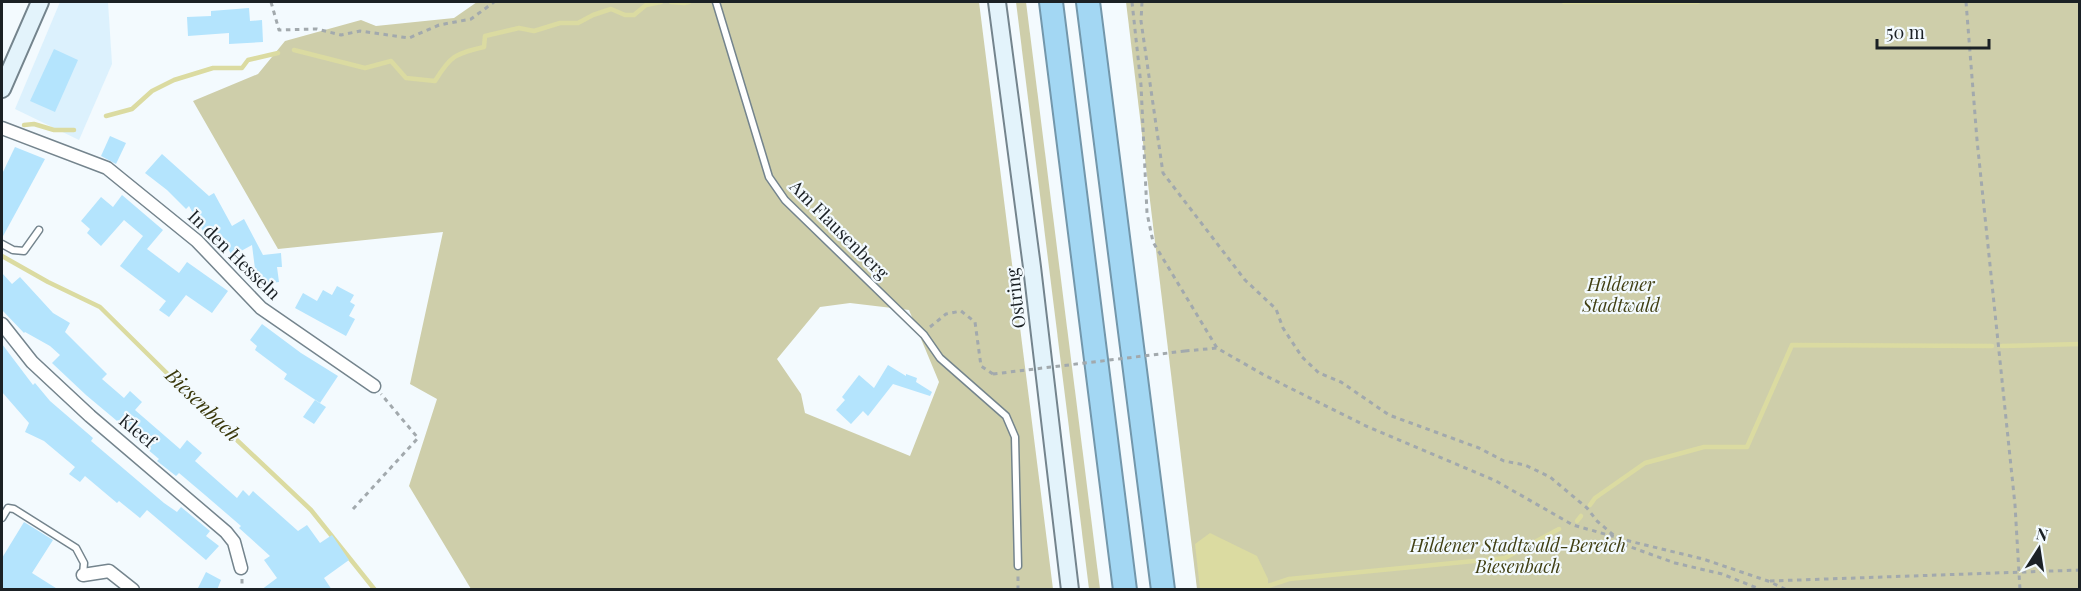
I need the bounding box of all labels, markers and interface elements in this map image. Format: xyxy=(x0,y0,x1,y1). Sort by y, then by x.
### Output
scale bar xyxy=(1877,12,1990,50)
text: 50 m xyxy=(1886,20,1925,44)
street label: Am Flausenberg xyxy=(784,174,895,284)
street label: In den Hesseln xyxy=(183,204,286,305)
street label: Ostring xyxy=(999,266,1031,330)
park label: Hildener Stadtwald xyxy=(1581,272,1661,317)
water label: Biesenbach xyxy=(160,361,248,447)
street label: Kleef xyxy=(114,408,163,454)
north arrow xyxy=(2009,519,2069,579)
text: N xyxy=(2034,522,2050,545)
park label: Hildener Stadtwald-Bereich Biesenbach xyxy=(1409,533,1626,578)

